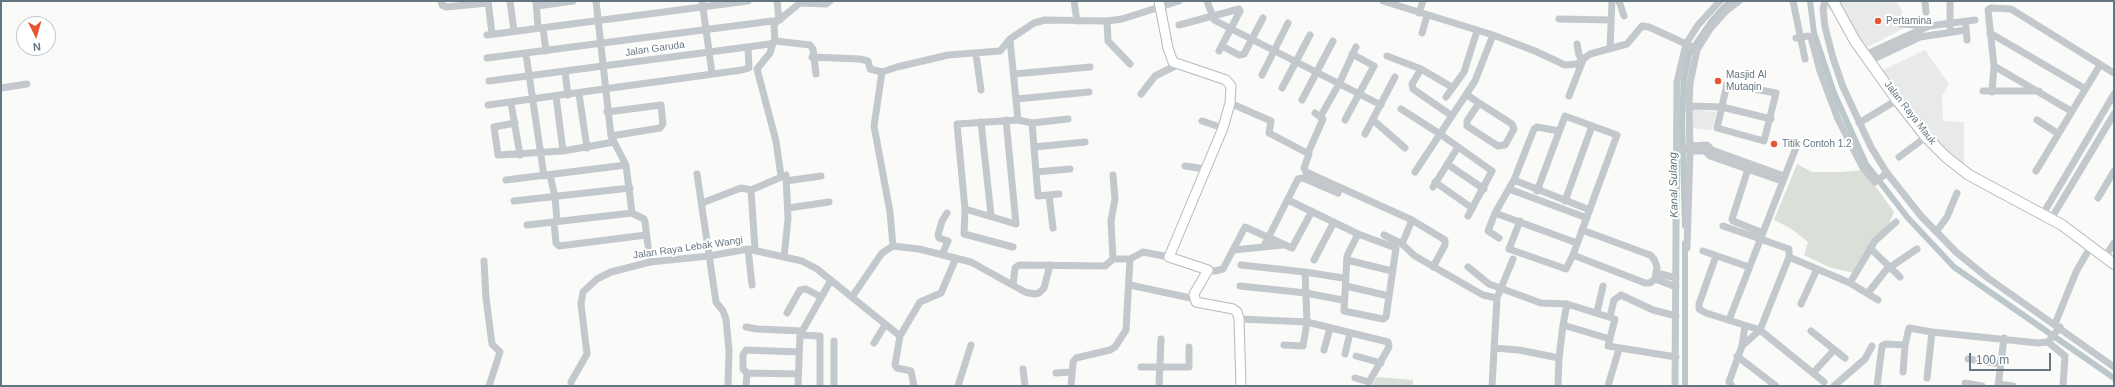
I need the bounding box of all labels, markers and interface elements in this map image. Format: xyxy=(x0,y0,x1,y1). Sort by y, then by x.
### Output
place label: Pertamina xyxy=(1886,15,1932,27)
north arrow xyxy=(16,16,56,56)
marker: Pertamina xyxy=(1873,16,1883,26)
street label: Jalan Garuda xyxy=(624,39,686,59)
text: N xyxy=(32,41,41,53)
place label: Masjid Al Mutaqin xyxy=(1726,69,1767,92)
marker: Masjid Al Mutaqin xyxy=(1713,76,1723,86)
street label: Jalan Raya Mauk xyxy=(1881,79,1939,147)
place label: Titik Contoh 1.2 xyxy=(1782,138,1852,150)
marker: Titik Contoh 1.2 xyxy=(1769,139,1779,149)
water label: Kanal Sulang xyxy=(1667,152,1681,218)
street label: Jalan Raya Lebak Wangi xyxy=(632,234,744,262)
scale bar xyxy=(1971,345,2053,371)
text: 100 m xyxy=(1976,353,2009,367)

